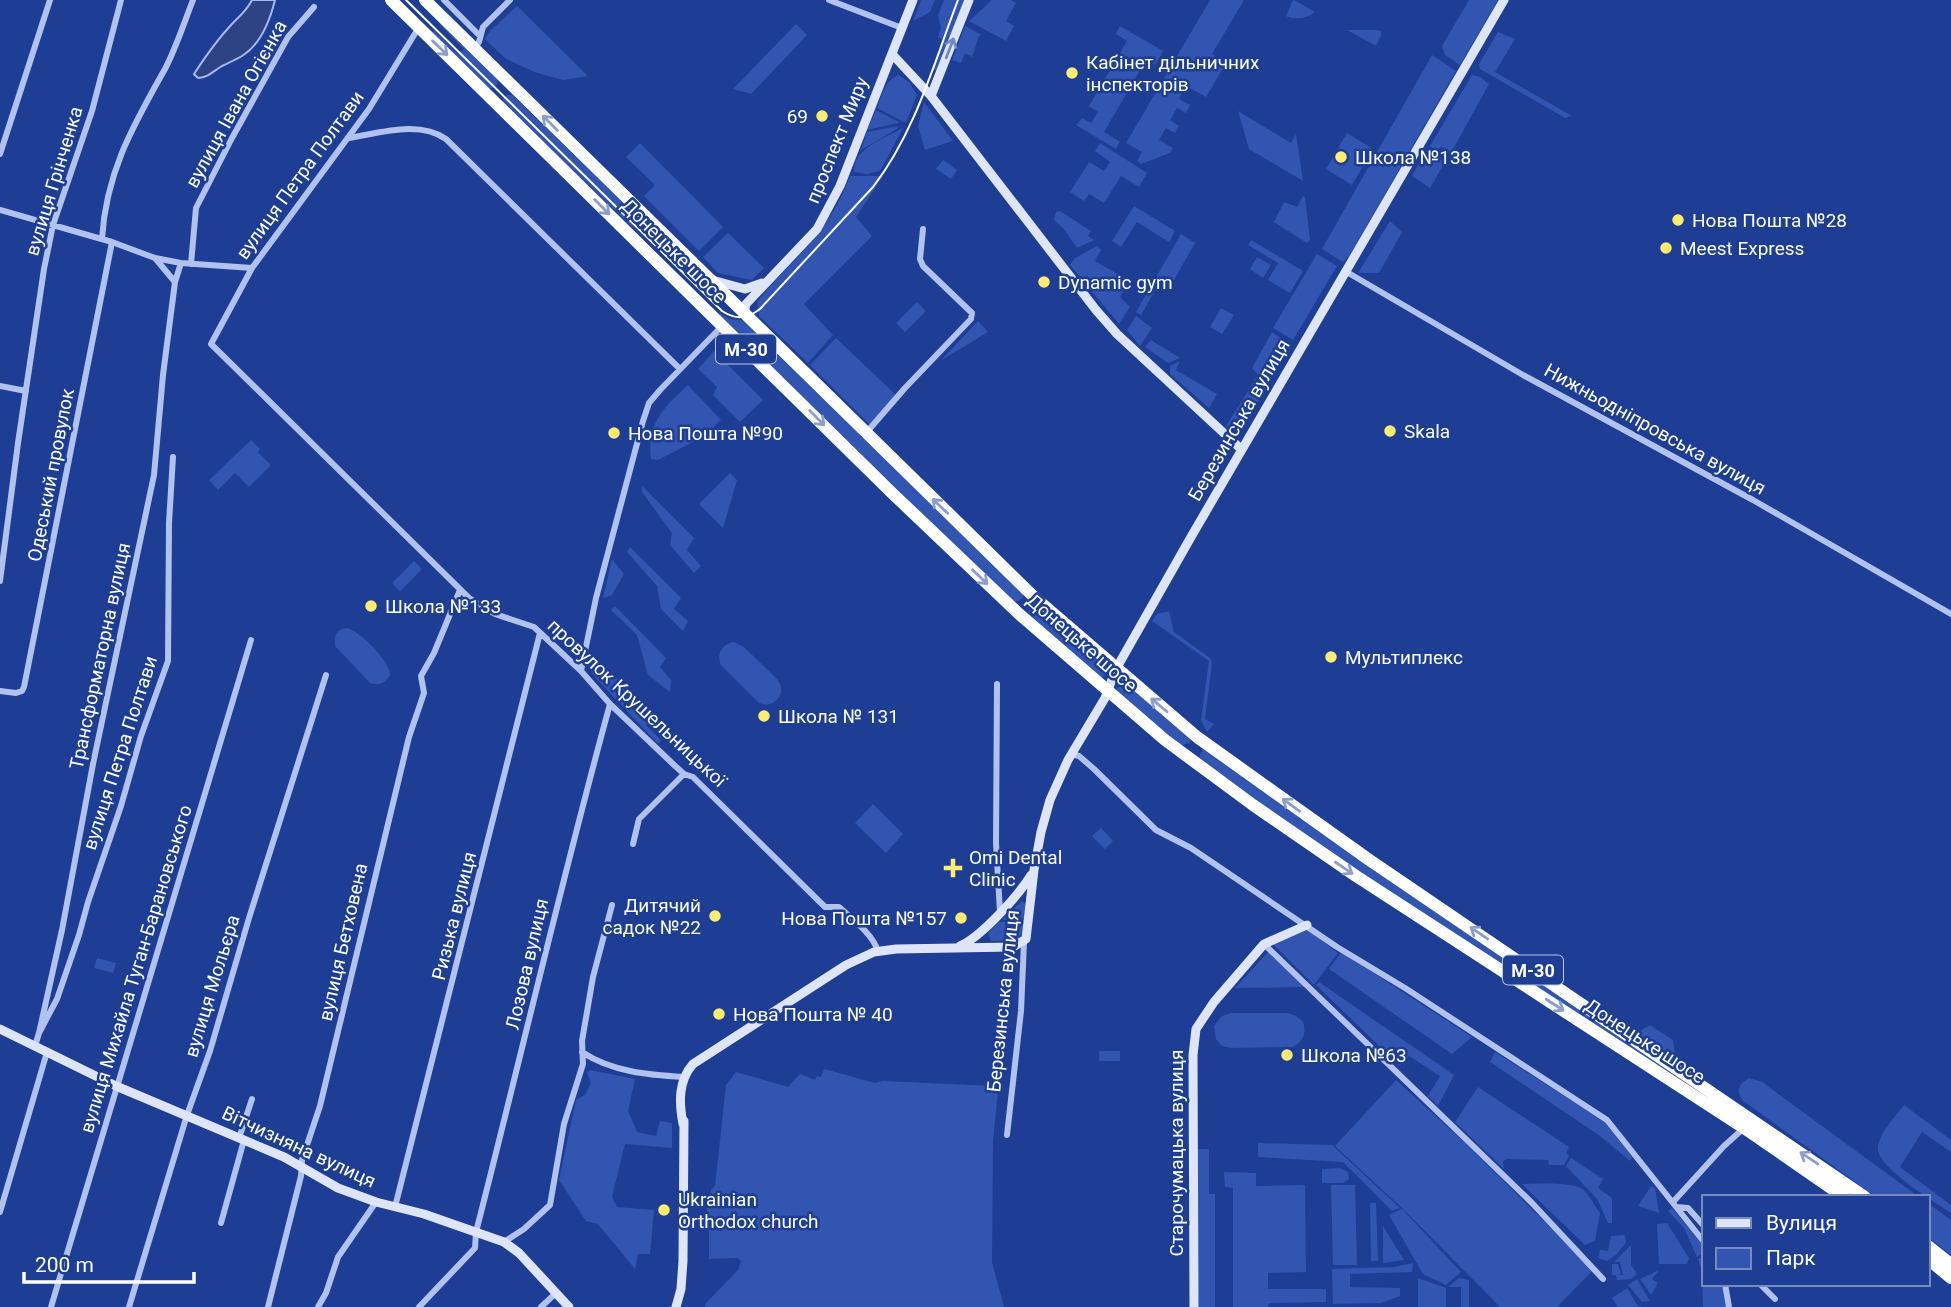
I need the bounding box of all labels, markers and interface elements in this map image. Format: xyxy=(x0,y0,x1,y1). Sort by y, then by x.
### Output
street label: вулиця Івана Огієнка xyxy=(180,16,292,192)
one-way arrow xyxy=(945,38,958,60)
one-way arrow xyxy=(431,39,448,56)
place label: Кабінет дільничних інспекторів xyxy=(1086,51,1260,96)
marker: Кабінет дільничних інспекторів xyxy=(1064,65,1080,81)
street label: проспект Миру xyxy=(801,73,873,207)
street label: вулиця Петра Полтави xyxy=(231,86,369,264)
street label: вулиця Грінченка xyxy=(20,104,88,258)
place label: 69 xyxy=(787,105,808,128)
marker: 69 xyxy=(814,108,830,124)
one-way arrow xyxy=(542,115,559,132)
place label: Школа №138 xyxy=(1355,146,1471,169)
marker: Школа №138 xyxy=(1333,149,1349,165)
street label: Донецьке шосе xyxy=(617,194,731,308)
one-way arrow xyxy=(593,199,610,216)
place label: Нова Пошта №28 xyxy=(1692,209,1847,232)
marker: Нова Пошта №28 xyxy=(1670,212,1686,228)
place label: Meest Express xyxy=(1680,237,1804,260)
marker: Meest Express xyxy=(1658,240,1674,256)
place label: Dynamic gym xyxy=(1058,271,1173,294)
marker: Dynamic gym xyxy=(1036,274,1052,290)
road number: М-30 xyxy=(716,334,776,363)
street label: Березинська вулиця xyxy=(1183,335,1295,505)
street label: Нижньодніпровська вулиця xyxy=(1540,358,1770,500)
street label: Одеський провулок xyxy=(23,386,79,563)
one-way arrow xyxy=(808,409,825,426)
place label: Skala xyxy=(1404,420,1450,443)
place label: Нова Пошта №90 xyxy=(628,422,783,445)
marker: Skala xyxy=(1382,423,1398,439)
marker: Нова Пошта №90 xyxy=(606,425,622,441)
one-way arrow xyxy=(932,498,949,515)
street label: Трансформаторна вулиця xyxy=(65,541,135,771)
one-way arrow xyxy=(971,568,988,585)
street label: Донецьке шосе xyxy=(1022,589,1142,697)
place label: Школа №133 xyxy=(385,595,501,618)
marker: Школа №133 xyxy=(363,598,379,614)
street label: провулок Крушельницької xyxy=(543,614,732,793)
place label: Мультиплекс xyxy=(1345,646,1463,669)
marker: Мультиплекс xyxy=(1323,649,1339,665)
street label: вулиця Петра Полтави xyxy=(78,653,162,853)
one-way arrow xyxy=(1150,697,1168,713)
place label: Школа № 131 xyxy=(778,705,899,728)
marker: Школа № 131 xyxy=(756,708,772,724)
one-way arrow xyxy=(1282,798,1301,812)
street label: вулиця Михайла Туган-Барановського xyxy=(75,802,197,1136)
place label: Omi Dental Clinic xyxy=(969,846,1062,891)
street label: Ризька вулиця xyxy=(427,849,481,983)
marker: Omi Dental Clinic xyxy=(943,858,963,878)
street label: вулиця Бетховена xyxy=(314,861,372,1023)
one-way arrow xyxy=(1334,861,1353,875)
place label: Дитячий садок №22 xyxy=(603,894,701,939)
street label: Лозова вулиця xyxy=(501,896,553,1032)
place label: Нова Пошта №157 xyxy=(781,907,947,930)
marker: Дитячий садок №22 xyxy=(707,908,723,924)
street label: Березинська вулиця xyxy=(982,909,1024,1093)
marker: Нова Пошта №157 xyxy=(953,910,969,926)
street label: вулиця Мольєра xyxy=(179,912,245,1060)
one-way arrow xyxy=(1470,926,1489,940)
road number: М-30 xyxy=(1503,956,1563,985)
street label: Донецьке шосе xyxy=(1581,994,1709,1088)
one-way arrow xyxy=(1545,998,1565,1012)
place label: Нова Пошта № 40 xyxy=(733,1003,893,1026)
marker: Нова Пошта № 40 xyxy=(711,1006,727,1022)
place label: Школа №63 xyxy=(1301,1044,1407,1067)
marker: Школа №63 xyxy=(1279,1047,1295,1063)
street label: Старочумацька вулиця xyxy=(1165,1050,1188,1256)
street label: Вітчизняна вулиця xyxy=(218,1101,380,1193)
one-way arrow xyxy=(1800,1151,1819,1165)
place label: Ukrainian Orthodox church xyxy=(678,1188,819,1233)
legend xyxy=(1702,1195,1930,1286)
marker: Ukrainian Orthodox church xyxy=(656,1202,672,1218)
text: Вулиця xyxy=(1766,1211,1837,1235)
scale bar xyxy=(24,1240,194,1284)
text: Парк xyxy=(1766,1246,1816,1270)
text: 200 m xyxy=(35,1253,94,1277)

